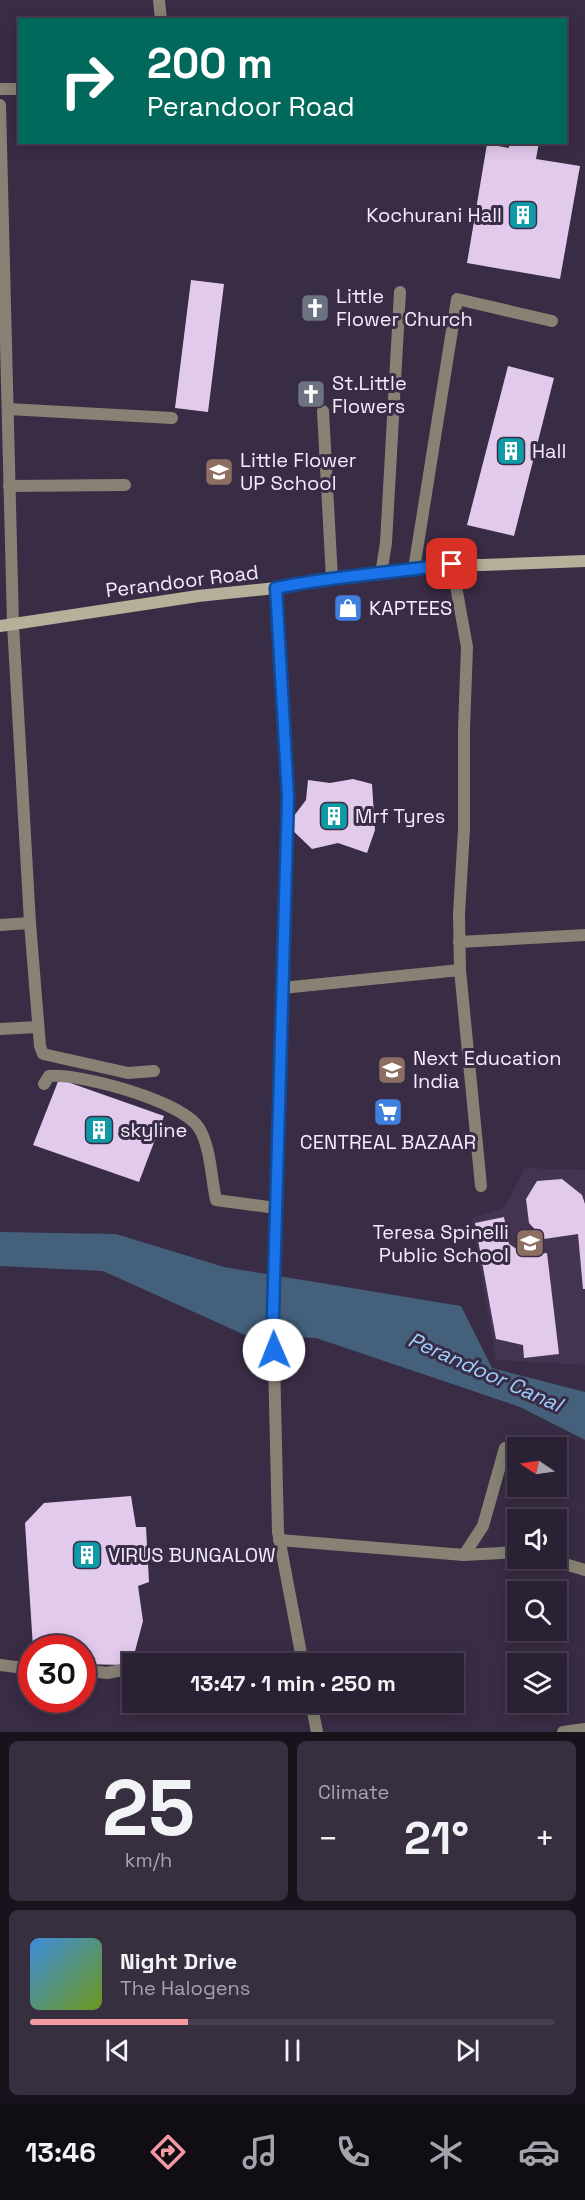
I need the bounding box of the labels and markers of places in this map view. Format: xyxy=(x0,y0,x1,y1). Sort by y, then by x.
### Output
building icon: Kochurani Hall xyxy=(507,199,539,231)
place label: Kochurani Hall xyxy=(366,202,502,228)
place label: Little Flower Church xyxy=(336,283,473,332)
church icon: Little Flower Church xyxy=(299,292,331,324)
place label: St.Little Flowers xyxy=(332,370,407,419)
church icon: St.Little Flowers xyxy=(295,378,327,410)
building icon: Hall xyxy=(495,435,527,467)
place label: Hall xyxy=(532,438,566,464)
place label: Little Flower UP School xyxy=(240,447,356,496)
school or university icon: Little Flower UP School xyxy=(203,456,235,488)
pin xyxy=(426,538,477,589)
shop icon: KAPTEES xyxy=(332,592,364,624)
place label: KAPTEES xyxy=(369,595,452,621)
building icon: Mrf Tyres xyxy=(318,800,350,832)
place label: Mrf Tyres xyxy=(355,803,445,829)
place label: Next Education India xyxy=(413,1045,562,1094)
school or university icon: Next Education India xyxy=(376,1054,408,1086)
supermarket icon: CENTREAL BAZAAR xyxy=(372,1096,404,1128)
building icon: skyline xyxy=(83,1114,115,1146)
place label: skyline xyxy=(120,1117,187,1143)
place label: CENTREAL BAZAAR xyxy=(300,1129,476,1155)
place label: Teresa Spinelli Public School xyxy=(372,1219,509,1268)
school or university icon: Teresa Spinelli Public School xyxy=(514,1227,546,1259)
building icon: VIRUS BUNGALOW xyxy=(71,1539,103,1571)
place label: VIRUS BUNGALOW xyxy=(108,1542,275,1568)

